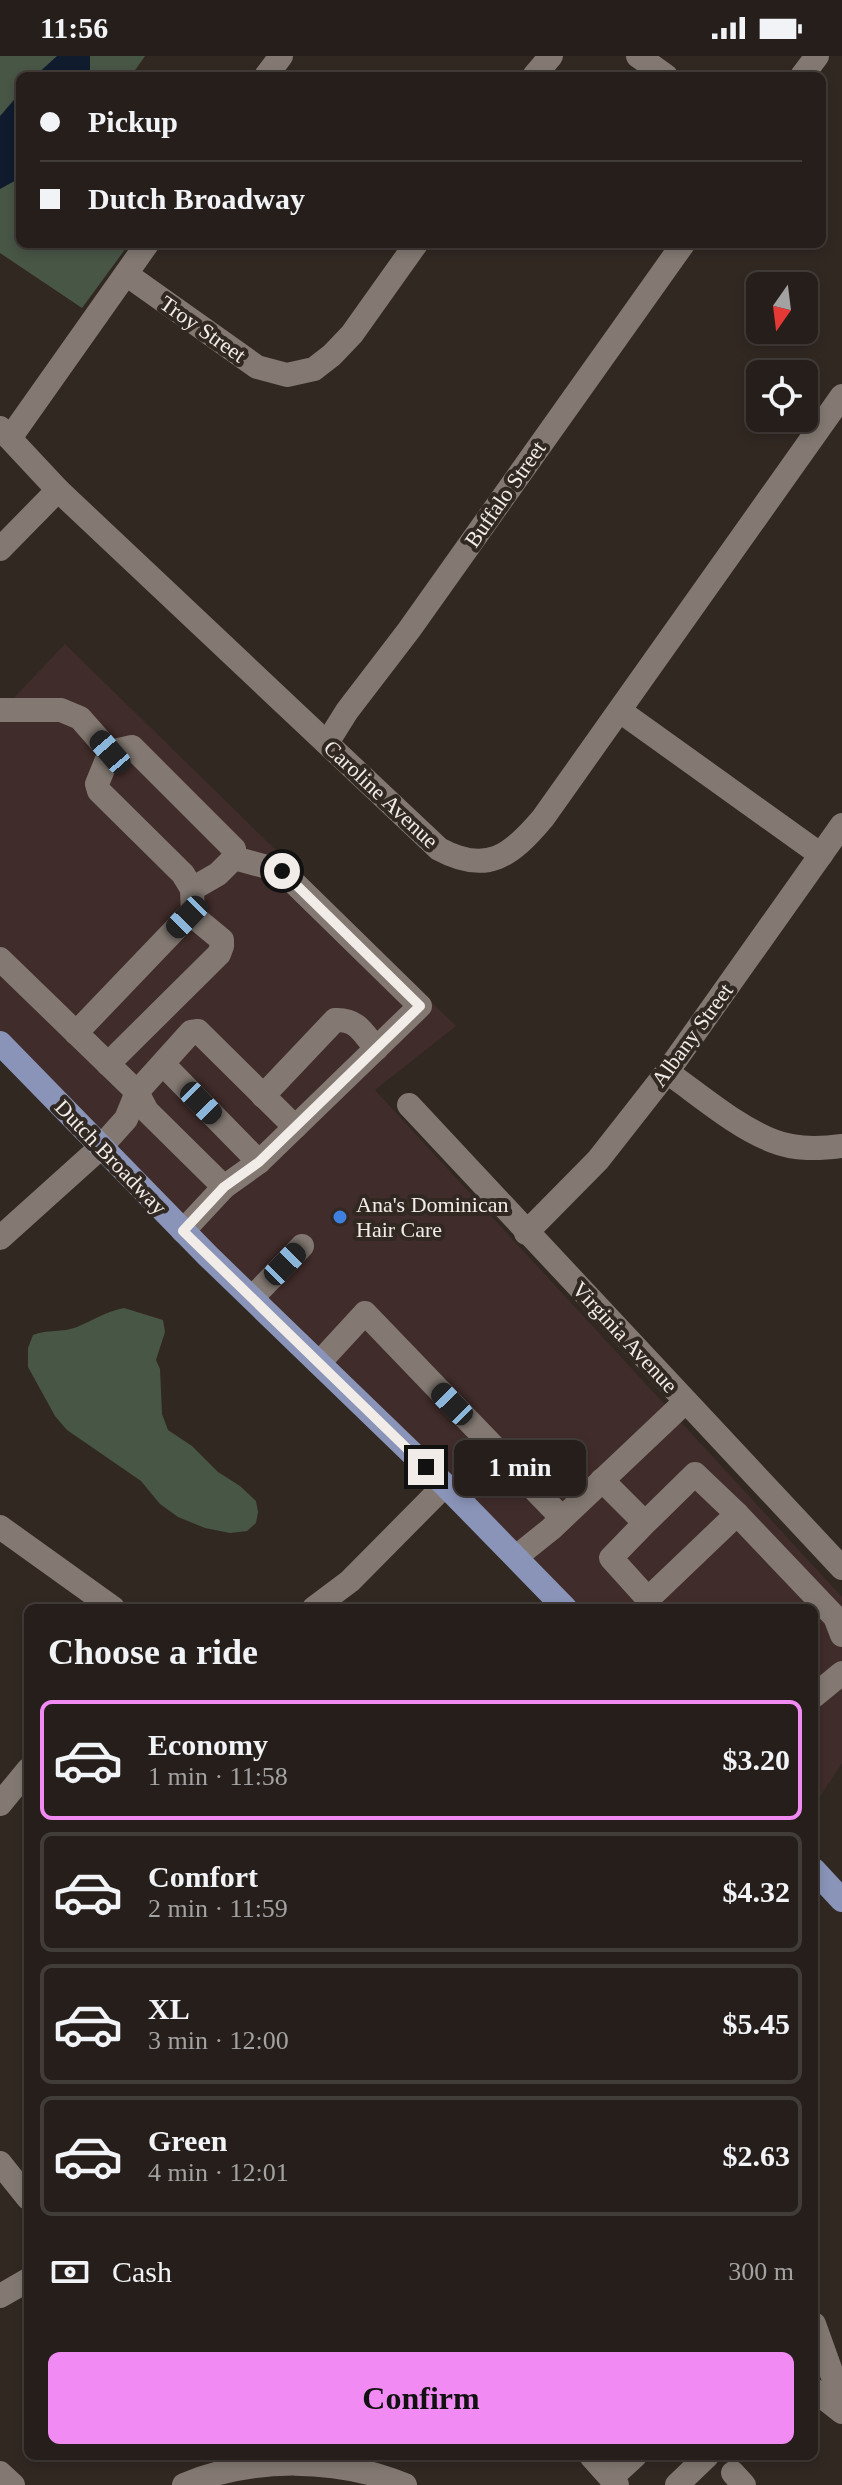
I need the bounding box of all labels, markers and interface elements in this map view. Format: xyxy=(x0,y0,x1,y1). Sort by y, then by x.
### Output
text: 11:56 xyxy=(40,11,108,44)
text: Pickup xyxy=(88,105,178,138)
text: Dutch Broadway xyxy=(88,182,305,215)
north arrow xyxy=(746,272,818,344)
map controls xyxy=(746,272,818,432)
street label: Troy Street xyxy=(155,290,251,368)
button: locate xyxy=(746,360,818,432)
street label: Buffalo Street xyxy=(459,436,551,552)
car xyxy=(85,726,135,778)
street label: Caroline Avenue xyxy=(319,735,443,853)
route start xyxy=(264,853,300,889)
car xyxy=(162,891,212,943)
street label: Albany Street xyxy=(646,978,738,1092)
car xyxy=(176,1077,226,1129)
street label: Dutch Broadway xyxy=(50,1094,172,1220)
place label: Ana's Dominican Hair Care xyxy=(356,1192,508,1242)
marker: Ana's Dominican Hair Care xyxy=(331,1208,349,1226)
car xyxy=(260,1238,310,1290)
street label: Virginia Avenue xyxy=(567,1276,683,1398)
car xyxy=(427,1378,477,1430)
callout: 1 min xyxy=(454,1439,586,1495)
route end xyxy=(408,1449,444,1485)
text: 1 min xyxy=(489,1453,551,1482)
text: Choose a ride xyxy=(48,1632,258,1672)
icon: car xyxy=(52,1724,124,1796)
text: Economy xyxy=(148,1728,268,1761)
text: $3.20 xyxy=(723,1743,790,1776)
text: 1 min · 11:58 xyxy=(148,1762,288,1791)
icon: car xyxy=(52,1856,124,1928)
text: Comfort xyxy=(148,1860,258,1893)
text: $4.32 xyxy=(723,1875,790,1908)
text: 2 min · 11:59 xyxy=(148,1894,288,1923)
icon: car xyxy=(52,1988,124,2060)
text: XL xyxy=(148,1992,190,2025)
text: $5.45 xyxy=(723,2007,790,2040)
text: 3 min · 12:00 xyxy=(148,2026,289,2055)
icon: car xyxy=(52,2120,124,2192)
text: Green xyxy=(148,2124,227,2157)
text: $2.63 xyxy=(723,2139,790,2172)
text: 4 min · 12:01 xyxy=(148,2158,289,2187)
icon: cash xyxy=(48,2250,92,2294)
text: Cash xyxy=(112,2255,172,2288)
text: 300 m xyxy=(728,2257,794,2286)
button: Confirm xyxy=(48,2352,794,2444)

